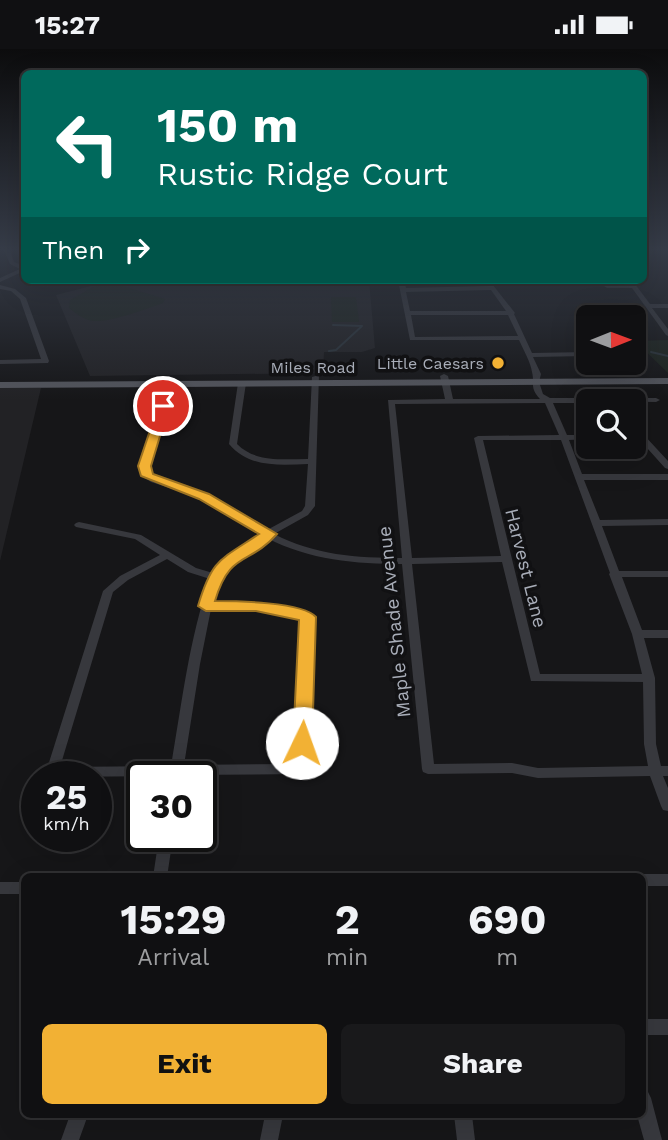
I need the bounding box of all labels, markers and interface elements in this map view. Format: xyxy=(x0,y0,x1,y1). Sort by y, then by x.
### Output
text: 15:27 xyxy=(35,10,100,40)
text: 150 m xyxy=(157,96,298,154)
icon: left xyxy=(42,98,133,189)
text: Rustic Ridge Court xyxy=(157,155,448,193)
icon: right xyxy=(118,231,156,269)
text: Then xyxy=(42,235,104,265)
north arrow xyxy=(576,305,646,375)
map controls xyxy=(576,305,646,459)
place label: Little Caesars xyxy=(377,354,484,373)
marker: Little Caesars xyxy=(490,355,506,371)
street label: Miles Road xyxy=(271,358,356,377)
pin xyxy=(133,376,193,436)
icon: arrive xyxy=(144,387,182,425)
button: search xyxy=(576,389,646,459)
street label: Harvest Lane xyxy=(500,506,552,630)
street label: Maple Shade Avenue xyxy=(373,525,415,719)
position arrow xyxy=(265,706,339,780)
speed limit sign: 30 xyxy=(126,761,217,852)
text: 25 xyxy=(46,776,87,818)
text: km/h xyxy=(43,813,90,834)
text: 15:29 xyxy=(120,895,227,944)
text: 2 xyxy=(335,895,360,944)
text: 690 xyxy=(468,895,547,944)
text: Arrival xyxy=(138,944,209,971)
text: min xyxy=(326,944,368,971)
text: m xyxy=(496,944,518,971)
button: Exit xyxy=(42,1024,327,1104)
button: Share xyxy=(341,1024,625,1104)

